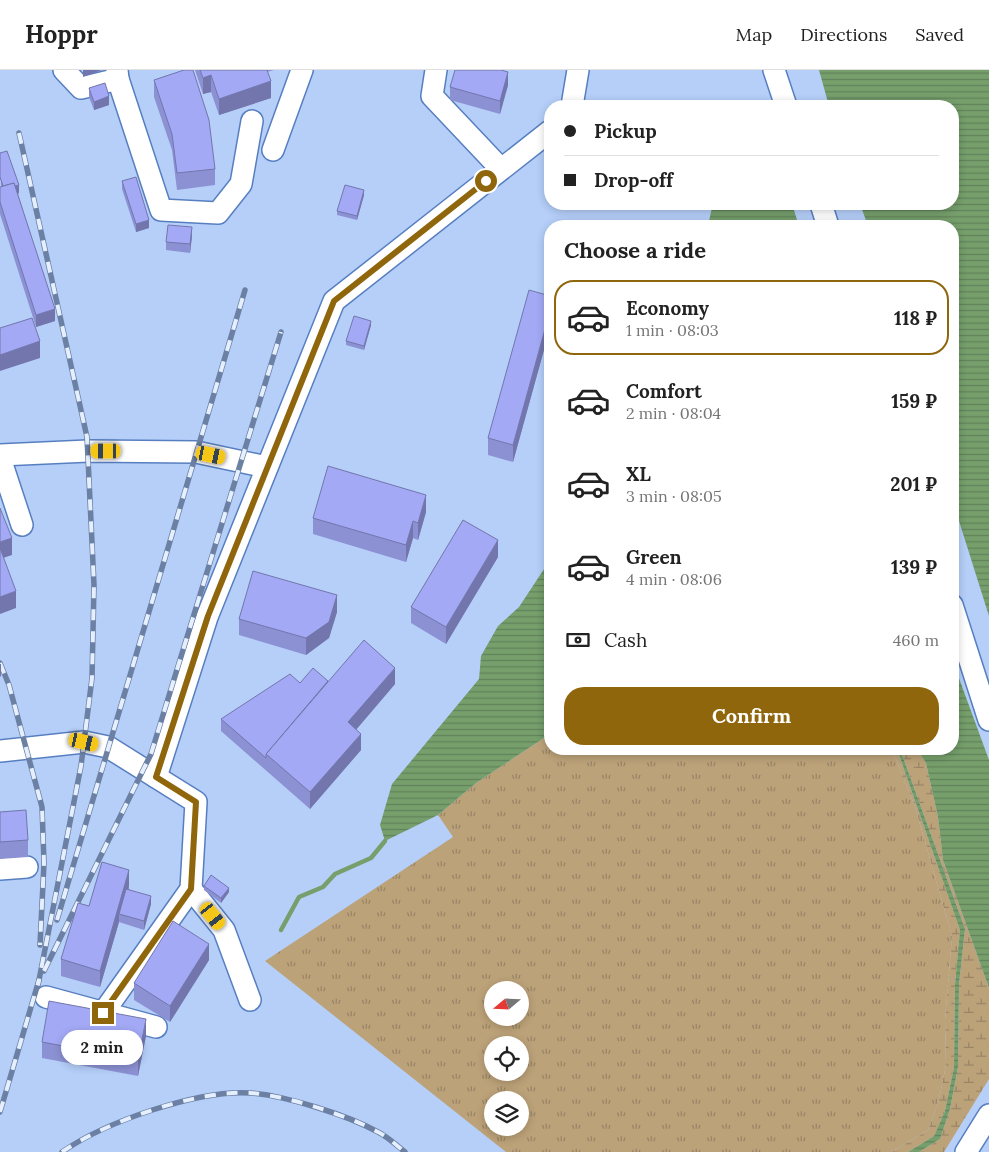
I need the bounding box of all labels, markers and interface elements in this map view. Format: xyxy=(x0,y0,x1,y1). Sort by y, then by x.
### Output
text: Hoppr xyxy=(25,19,98,50)
text: Map xyxy=(736,23,772,46)
text: Directions xyxy=(800,23,887,46)
text: Saved xyxy=(915,23,964,46)
text: Pickup xyxy=(594,119,657,143)
text: Drop-off xyxy=(594,168,673,192)
route start xyxy=(475,170,497,192)
text: Choose a ride xyxy=(564,236,706,264)
icon: car xyxy=(566,295,611,340)
text: Economy xyxy=(626,296,709,320)
text: 118 ₽ xyxy=(894,306,937,330)
text: 1 min · 08:03 xyxy=(626,320,719,340)
icon: car xyxy=(566,378,611,423)
text: Comfort xyxy=(626,379,702,403)
text: 159 ₽ xyxy=(891,389,937,413)
text: 2 min · 08:04 xyxy=(626,403,721,423)
car xyxy=(91,444,121,459)
car xyxy=(194,445,227,465)
icon: car xyxy=(566,461,611,506)
text: XL xyxy=(626,462,651,486)
text: 201 ₽ xyxy=(890,472,937,496)
text: 3 min · 08:05 xyxy=(626,486,722,506)
icon: car xyxy=(566,544,611,589)
text: Green xyxy=(626,545,682,569)
text: 139 ₽ xyxy=(891,555,937,579)
text: 4 min · 08:06 xyxy=(626,569,722,589)
icon: cash xyxy=(564,626,592,654)
text: Cash xyxy=(604,628,647,652)
text: 460 m xyxy=(893,630,939,650)
button: Confirm xyxy=(564,687,939,745)
car xyxy=(67,731,100,753)
car xyxy=(197,900,228,932)
north arrow xyxy=(484,981,529,1026)
map controls xyxy=(484,981,529,1136)
route end xyxy=(92,1002,114,1024)
callout: 2 min xyxy=(62,1030,144,1066)
button: locate xyxy=(484,1036,529,1081)
text: 2 min xyxy=(81,1037,123,1057)
button: layers xyxy=(484,1091,529,1136)

